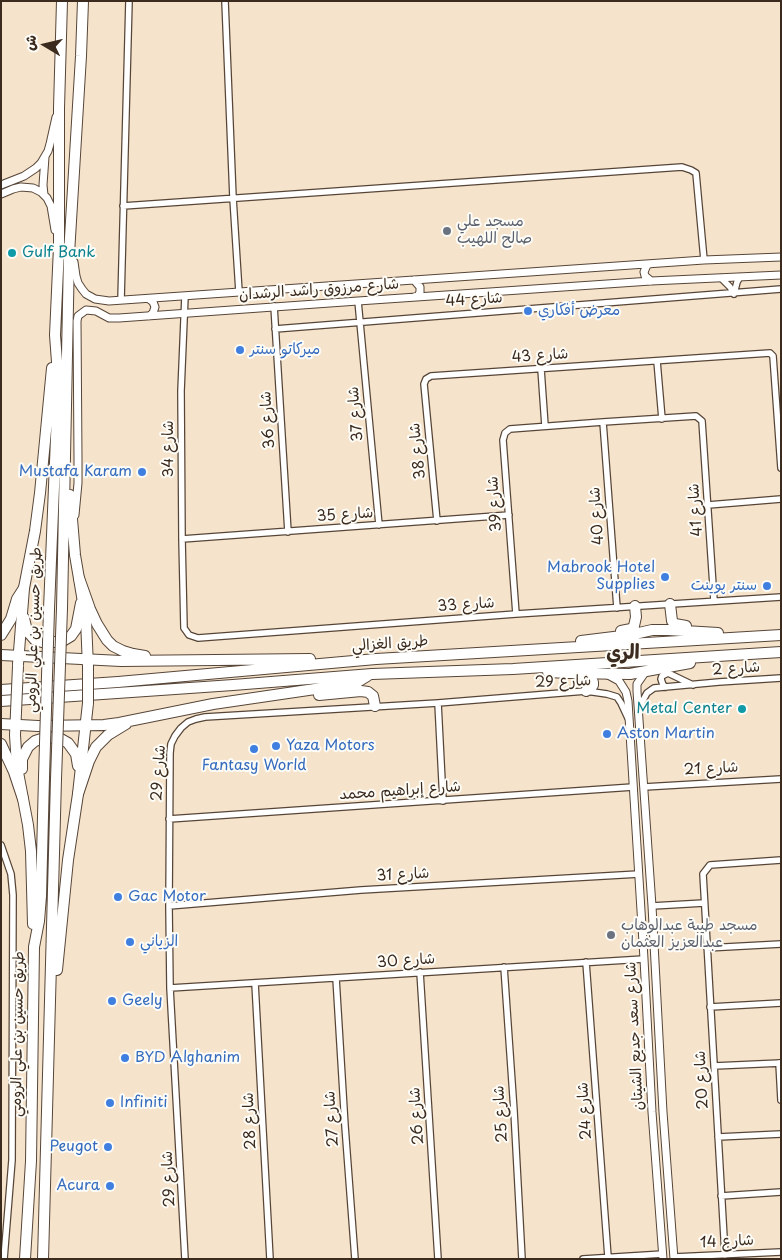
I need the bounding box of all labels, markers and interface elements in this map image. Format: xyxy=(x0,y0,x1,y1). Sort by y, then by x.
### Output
north arrow xyxy=(20,20,70,70)
text: ش xyxy=(18,33,41,52)
place label: مسجد علي صالح اللهيب xyxy=(457,213,532,248)
marker: مسجد علي صالح اللهيب xyxy=(441,225,453,237)
place label: Gulf Bank xyxy=(22,244,95,262)
marker: Gulf Bank xyxy=(6,247,18,259)
street label: شارع مرزوق راشد الرشدان xyxy=(238,275,400,305)
street label: شارع 44 xyxy=(445,289,503,311)
place label: معرض أفكاري xyxy=(538,302,620,320)
marker: معرض أفكاري xyxy=(522,305,534,317)
place label: ميركاتو سنتر xyxy=(250,341,320,359)
marker: ميركاتو سنتر xyxy=(234,344,246,356)
street label: شارع 43 xyxy=(511,345,569,367)
street label: شارع 37 xyxy=(345,386,367,442)
street label: شارع 36 xyxy=(257,391,279,449)
street label: شارع 34 xyxy=(160,420,178,478)
street label: شارع 38 xyxy=(406,422,430,480)
place label: Mustafa Karam xyxy=(19,463,132,481)
marker: Mustafa Karam xyxy=(136,466,148,478)
street label: شارع 39 xyxy=(484,476,506,532)
street label: شارع 41 xyxy=(685,483,707,537)
street label: شارع 40 xyxy=(586,486,608,546)
street label: شارع 35 xyxy=(316,504,374,526)
street label: طريق حسين بن علي الرومي xyxy=(22,547,46,713)
place label: Mabrook Hotel Supplies xyxy=(547,559,655,594)
marker: Mabrook Hotel Supplies xyxy=(659,571,671,583)
place label: سنتر پوينت xyxy=(691,577,757,595)
marker: سنتر پوينت xyxy=(761,580,773,592)
street label: شارع 33 xyxy=(437,594,495,616)
street label: طريق الغزالي xyxy=(351,632,429,656)
district label: الري xyxy=(606,641,640,665)
street label: شارع 2 xyxy=(711,658,761,680)
street label: شارع 29 xyxy=(534,672,592,692)
place label: Metal Center xyxy=(636,700,732,718)
marker: Metal Center xyxy=(736,703,748,715)
place label: Aston Martin xyxy=(617,725,715,743)
marker: Aston Martin xyxy=(601,728,613,740)
place label: Yaza Motors xyxy=(286,737,375,755)
marker: Yaza Motors xyxy=(270,740,282,752)
marker: Fantasy World xyxy=(248,743,260,755)
street label: شارع 29 xyxy=(148,744,170,802)
place label: Fantasy World xyxy=(202,757,306,775)
street label: شارع 21 xyxy=(683,759,739,779)
street label: شارع إبراهيم محمد xyxy=(339,778,461,804)
street label: شارع 31 xyxy=(376,865,430,885)
place label: Gac Motor xyxy=(128,888,206,906)
marker: Gac Motor xyxy=(112,891,124,903)
place label: مسجد طيبة عبدالوهاب عبدالعزيز العثمان xyxy=(621,917,757,952)
marker: مسجد طيبة عبدالوهاب عبدالعزيز العثمان xyxy=(605,929,617,941)
place label: الزياني xyxy=(140,933,178,951)
marker: الزياني xyxy=(124,936,136,948)
street label: شارع 30 xyxy=(376,950,436,972)
street label: طريق حسين بن علي الرومي xyxy=(8,951,28,1117)
street label: شارع سعد جديع الشيتان xyxy=(622,961,648,1111)
place label: Geely xyxy=(122,992,163,1010)
marker: Geely xyxy=(106,995,118,1007)
place label: BYD Alghanim xyxy=(135,1049,240,1067)
street label: شارع 20 xyxy=(691,1050,713,1110)
marker: BYD Alghanim xyxy=(119,1052,131,1064)
street label: شارع 24 xyxy=(574,1082,596,1140)
street label: شارع 25 xyxy=(490,1085,512,1143)
street label: شارع 26 xyxy=(406,1086,428,1146)
street label: شارع 27 xyxy=(321,1090,343,1148)
street label: شارع 28 xyxy=(240,1092,260,1150)
place label: Infiniti xyxy=(120,1094,168,1112)
marker: Infiniti xyxy=(104,1097,116,1109)
place label: Peugot xyxy=(50,1138,98,1156)
marker: Peugot xyxy=(102,1141,114,1153)
street label: شارع 29 xyxy=(159,1150,179,1208)
place label: Acura xyxy=(56,1177,100,1195)
marker: Acura xyxy=(104,1180,116,1192)
street label: شارع 14 xyxy=(700,1232,754,1252)

